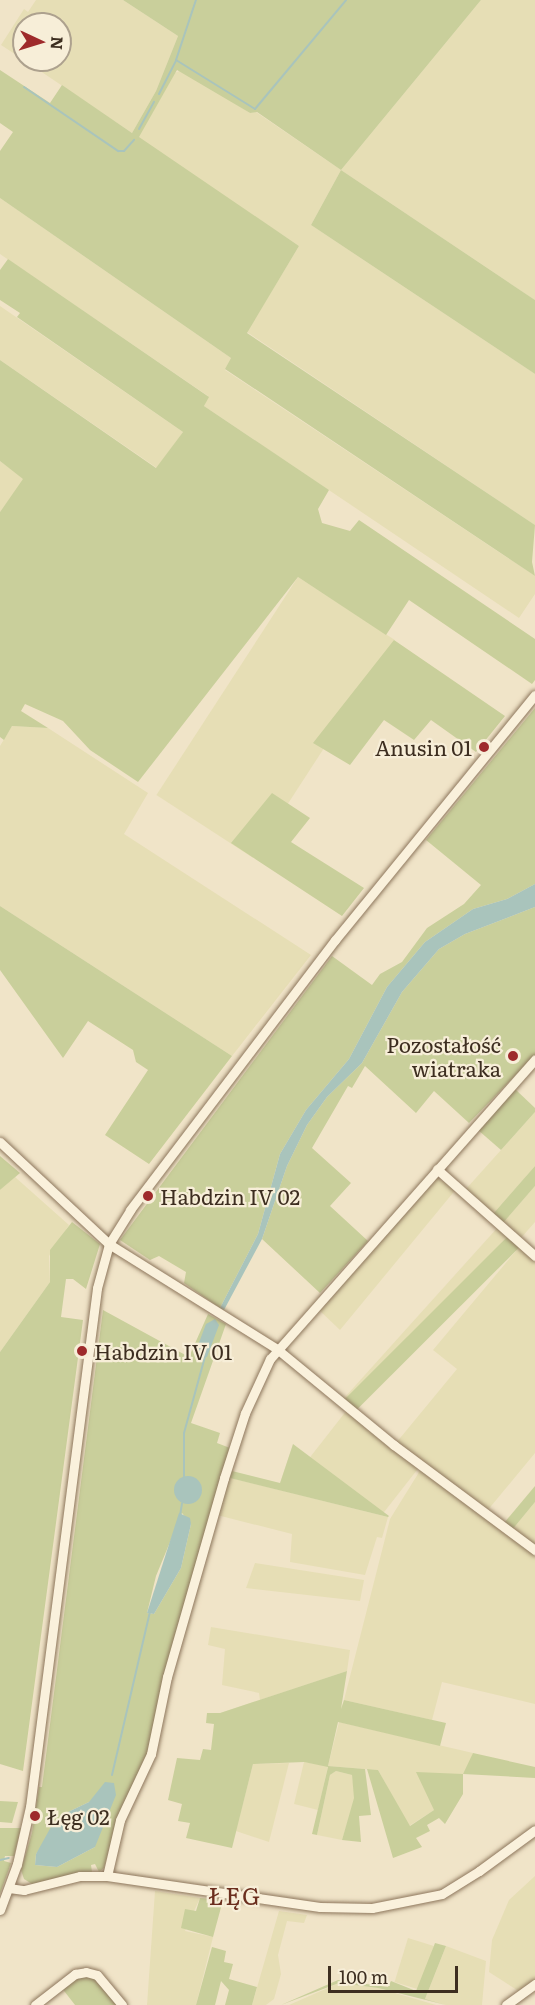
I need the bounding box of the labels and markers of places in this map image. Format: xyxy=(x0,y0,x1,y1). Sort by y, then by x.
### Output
place label: Anusin 01 xyxy=(375,734,472,760)
marker: Anusin 01 xyxy=(477,740,491,754)
place label: Pozostałość wiatraka xyxy=(386,1031,501,1081)
marker: Pozostałość wiatraka xyxy=(506,1049,520,1063)
place label: Habdzin IV 02 xyxy=(160,1183,300,1209)
marker: Habdzin IV 02 xyxy=(141,1189,155,1203)
place label: Habdzin IV 01 xyxy=(94,1338,232,1364)
marker: Habdzin IV 01 xyxy=(75,1344,89,1358)
place label: Łęg 02 xyxy=(47,1803,110,1829)
marker: Łęg 02 xyxy=(28,1809,42,1823)

